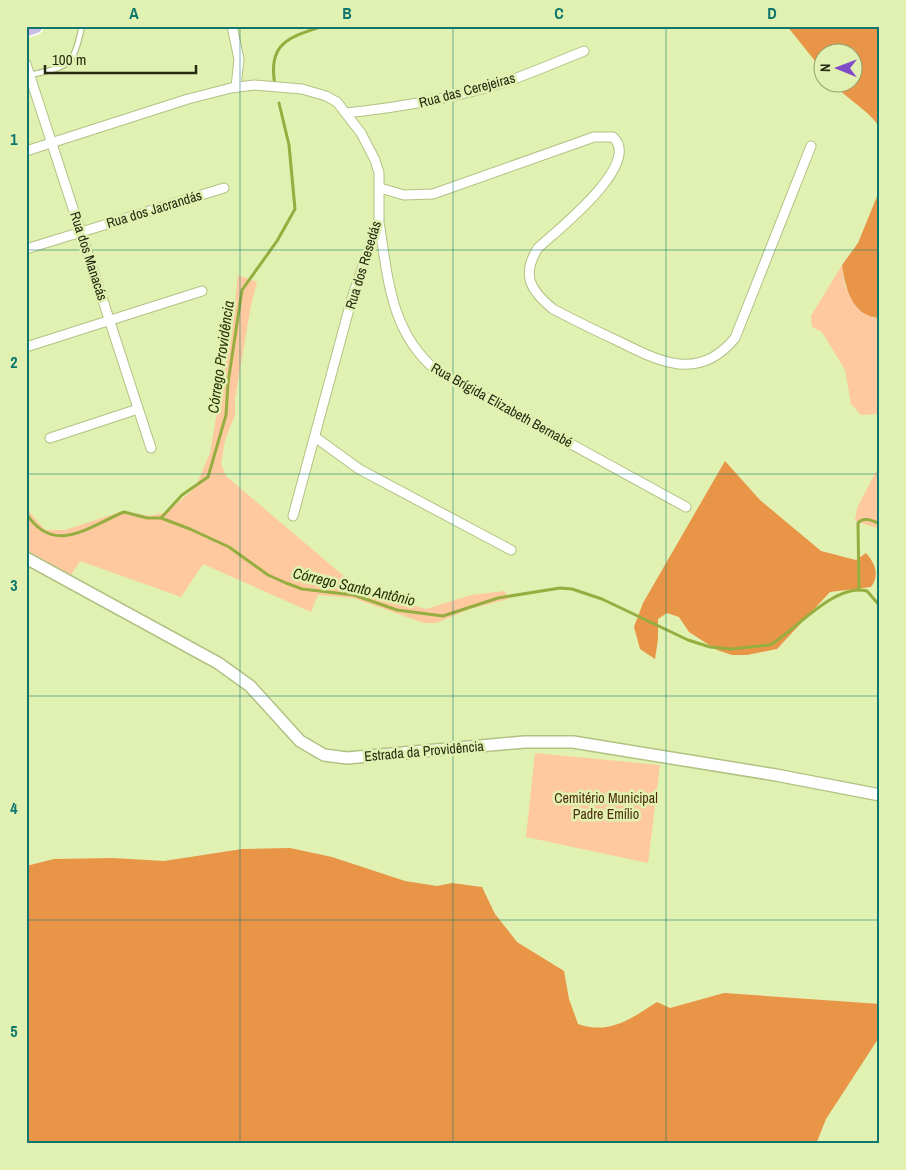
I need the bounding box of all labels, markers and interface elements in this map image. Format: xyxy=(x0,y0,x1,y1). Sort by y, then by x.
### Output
text: A xyxy=(129,2,139,24)
text: B xyxy=(342,2,352,24)
text: C xyxy=(554,2,564,24)
text: D xyxy=(767,2,777,24)
scale bar xyxy=(45,42,196,74)
north arrow xyxy=(814,42,864,92)
text: 100 m xyxy=(52,49,86,70)
text: N xyxy=(816,63,834,72)
street label: Rua das Cerejeiras xyxy=(417,68,517,111)
text: 1 xyxy=(10,128,18,150)
street label: Rua dos Jacrandás xyxy=(104,186,204,232)
street label: Rua dos Manacás xyxy=(66,209,112,303)
street label: Rua dos Resedás xyxy=(341,218,385,311)
water label: Córrego Providência xyxy=(202,299,239,415)
text: 2 xyxy=(10,351,18,373)
street label: Rua Brígida Elizabeth Bernabé xyxy=(428,359,576,451)
water label: Córrego Santo Antônio xyxy=(291,562,418,611)
text: 3 xyxy=(10,574,18,596)
street label: Estrada da Providência xyxy=(363,737,485,765)
park label: Cemitério Municipal Padre Emílio xyxy=(554,789,658,823)
text: 4 xyxy=(10,797,18,819)
text: 5 xyxy=(10,1020,18,1042)

